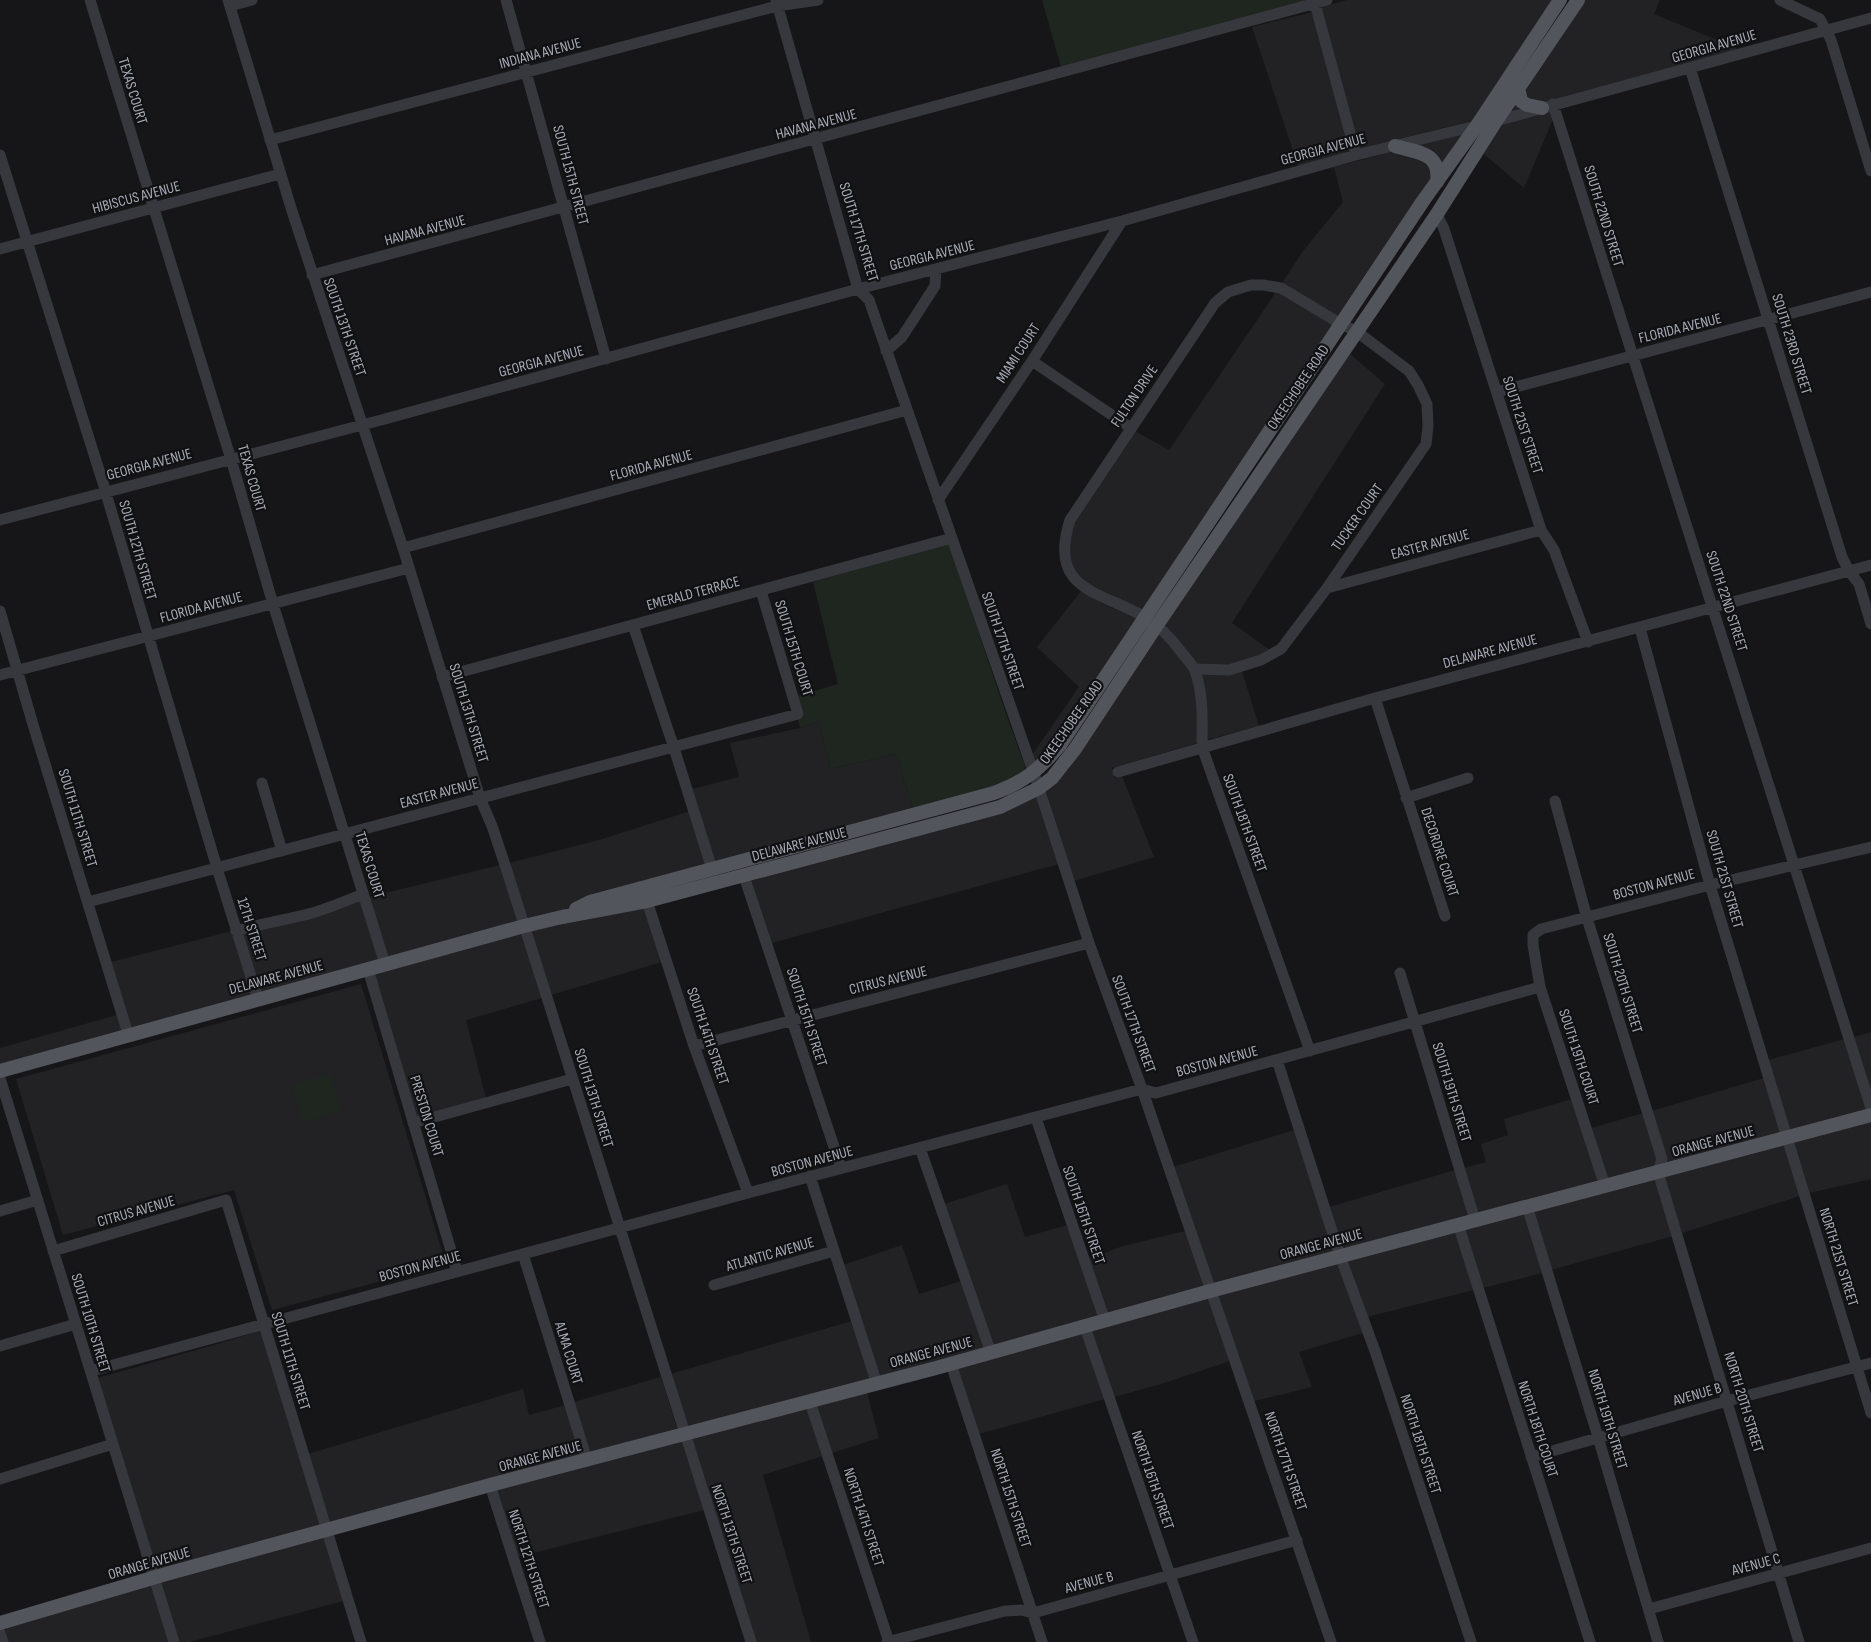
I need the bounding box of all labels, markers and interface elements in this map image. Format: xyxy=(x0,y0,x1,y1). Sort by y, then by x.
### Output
street label: GEORGIA AVENUE xyxy=(1670,25,1759,68)
street label: INDIANA AVENUE xyxy=(497,33,583,74)
street label: TEXAS COURT xyxy=(113,55,152,127)
street label: HAVANA AVENUE xyxy=(774,105,859,144)
street label: SOUTH 15TH STREET xyxy=(548,123,593,227)
street label: GEORGIA AVENUE xyxy=(1279,129,1368,170)
street label: SOUTH 22ND STREET xyxy=(1579,163,1628,269)
street label: HIBISCUS AVENUE xyxy=(90,177,182,218)
street label: SOUTH 17TH STREET xyxy=(834,180,883,284)
street label: HAVANA AVENUE xyxy=(383,211,468,250)
street label: GEORGIA AVENUE xyxy=(887,236,977,275)
street label: SOUTH 13TH STREET xyxy=(319,276,370,379)
street label: SOUTH 23RD STREET xyxy=(1767,292,1816,397)
street label: FLORIDA AVENUE xyxy=(1637,309,1724,348)
street label: MIAMI COURT xyxy=(992,320,1045,387)
street label: GEORGIA AVENUE xyxy=(497,341,586,382)
street label: OKEECHOBEE ROAD xyxy=(1263,341,1334,433)
street label: FULTON DRIVE xyxy=(1107,361,1162,431)
street label: SOUTH 21ST STREET xyxy=(1498,374,1547,476)
street label: TEXAS COURT xyxy=(233,442,270,514)
street label: GEORGIA AVENUE xyxy=(105,444,194,485)
street label: FLORIDA AVENUE xyxy=(608,445,695,486)
street label: TUCKER COURT xyxy=(1327,480,1388,555)
street label: SOUTH 12TH STREET xyxy=(114,498,161,602)
street label: EASTER AVENUE xyxy=(1389,525,1471,564)
street label: SOUTH 22ND STREET xyxy=(1701,548,1752,654)
street label: EMERALD TERRACE xyxy=(645,572,742,615)
street label: FLORIDA AVENUE xyxy=(158,587,245,628)
street label: SOUTH 17TH STREET xyxy=(977,589,1028,693)
street label: SOUTH 15TH COURT xyxy=(770,598,817,698)
street label: DELAWARE AVENUE xyxy=(1441,630,1539,673)
street label: SOUTH 13TH STREET xyxy=(444,661,493,765)
street label: OKEECHOBEE ROAD xyxy=(1036,677,1107,768)
street label: SOUTH 11TH STREET xyxy=(54,767,101,870)
street label: SOUTH 18TH STREET xyxy=(1218,772,1271,875)
street label: EASTER AVENUE xyxy=(398,774,480,813)
street label: DECORDRE COURT xyxy=(1416,805,1463,899)
street label: DELAWARE AVENUE xyxy=(750,823,848,866)
street label: SOUTH 21ST STREET xyxy=(1701,828,1748,930)
street label: TEXAS COURT xyxy=(350,829,389,901)
street label: BOSTON AVENUE xyxy=(1611,864,1697,904)
street label: 12TH STREET xyxy=(232,895,271,963)
street label: SOUTH 20TH STREET xyxy=(1598,931,1647,1035)
street label: DELAWARE AVENUE xyxy=(227,956,325,999)
street label: CITRUS AVENUE xyxy=(847,962,929,999)
street label: SOUTH 15TH STREET xyxy=(782,965,831,1069)
street label: SOUTH 17TH STREET xyxy=(1107,973,1160,1076)
street label: SOUTH 14TH STREET xyxy=(682,985,733,1087)
street label: SOUTH 19TH COURT xyxy=(1554,1007,1603,1108)
street label: SOUTH 19TH STREET xyxy=(1427,1040,1476,1144)
street label: BOSTON AVENUE xyxy=(1174,1041,1260,1081)
street label: SOUTH 13TH STREET xyxy=(569,1046,618,1150)
street label: PRESTON COURT xyxy=(405,1073,448,1159)
street label: ORANGE AVENUE xyxy=(1670,1121,1756,1162)
street label: BOSTON AVENUE xyxy=(769,1141,855,1181)
street label: SOUTH 16TH STREET xyxy=(1058,1163,1109,1267)
street label: CITRUS AVENUE xyxy=(95,1191,177,1232)
street label: NORTH 21ST STREET xyxy=(1815,1206,1863,1309)
street label: ORANGE AVENUE xyxy=(1278,1224,1364,1265)
street label: ATLANTIC AVENUE xyxy=(723,1233,816,1276)
street label: BOSTON AVENUE xyxy=(377,1246,463,1286)
street label: SOUTH 10TH STREET xyxy=(66,1271,115,1375)
street label: SOUTH 11TH STREET xyxy=(267,1310,314,1413)
street label: ALMA COURT xyxy=(550,1319,587,1387)
street label: ORANGE AVENUE xyxy=(888,1332,974,1373)
street label: NORTH 20TH STREET xyxy=(1719,1350,1768,1455)
street label: NORTH 19TH STREET xyxy=(1583,1367,1632,1471)
street label: NORTH 18TH COURT xyxy=(1513,1378,1562,1480)
street label: AVENUE B xyxy=(1670,1378,1724,1411)
street label: NORTH 18TH STREET xyxy=(1395,1392,1446,1496)
street label: NORTH 17TH STREET xyxy=(1260,1409,1311,1513)
street label: NORTH 16TH STREET xyxy=(1127,1428,1178,1532)
street label: ORANGE AVENUE xyxy=(497,1436,583,1477)
street label: NORTH 15TH STREET xyxy=(986,1446,1035,1550)
street label: NORTH 14TH STREET xyxy=(839,1465,888,1569)
street label: NORTH 13TH STREET xyxy=(707,1482,757,1586)
street label: NORTH 12TH STREET xyxy=(504,1507,554,1611)
street label: ORANGE AVENUE xyxy=(106,1543,192,1584)
street label: AVENUE C xyxy=(1729,1549,1783,1580)
street label: AVENUE B xyxy=(1062,1567,1116,1598)

